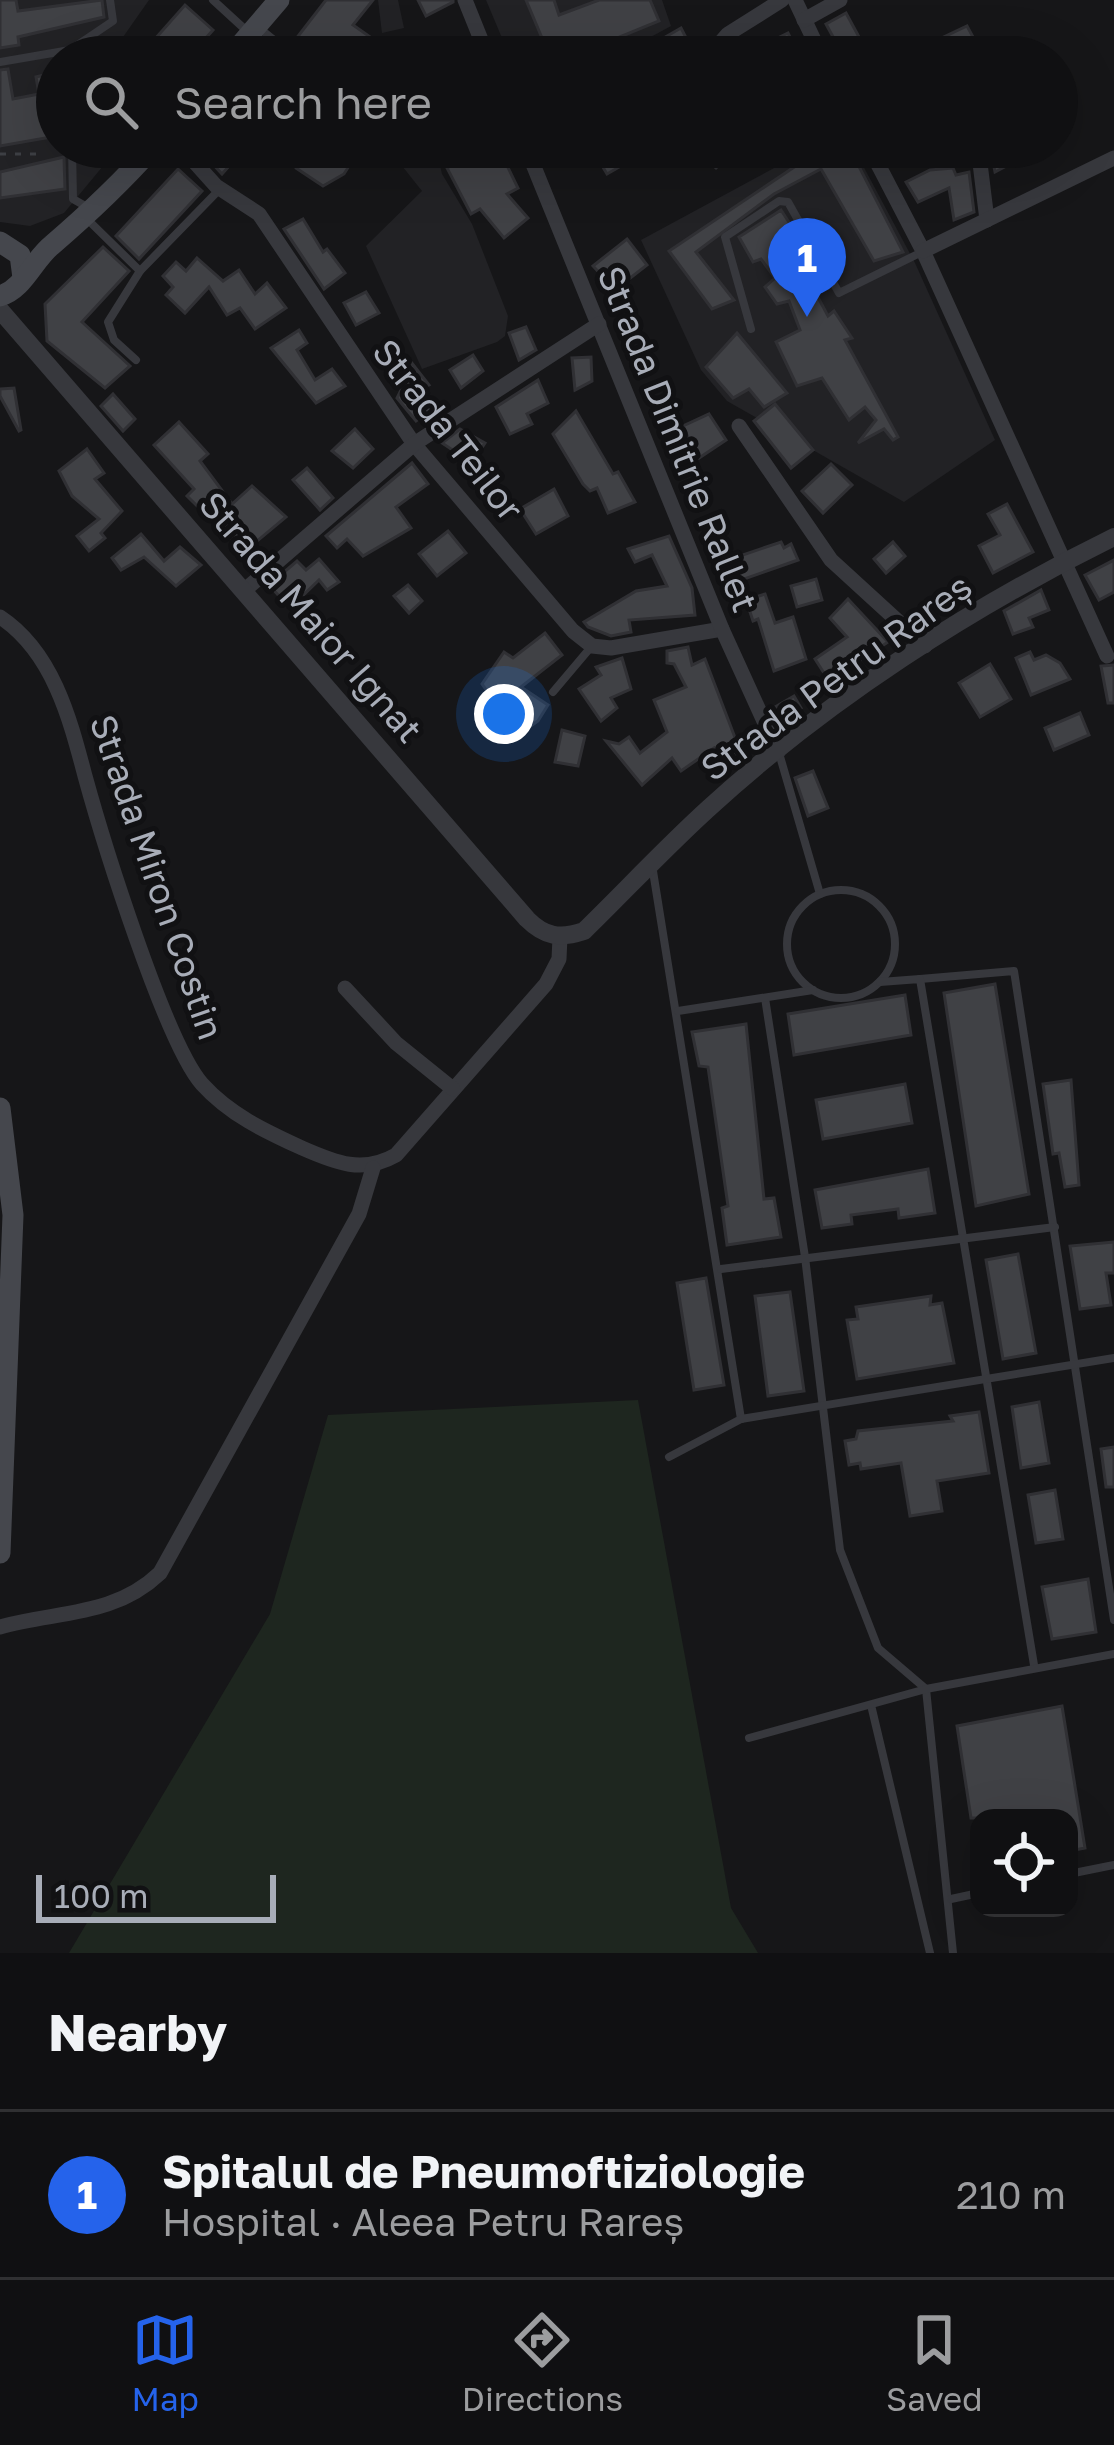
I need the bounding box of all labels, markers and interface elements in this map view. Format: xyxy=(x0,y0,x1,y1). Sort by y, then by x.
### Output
search box xyxy=(36,36,1078,168)
icon: search xyxy=(78,69,144,135)
text: Search here xyxy=(174,75,432,129)
pin: 1 xyxy=(768,218,846,317)
street label: Strada Dimitrie Rallet xyxy=(589,260,768,618)
street label: Strada Teilor xyxy=(364,330,533,529)
street label: Strada Maior Ignat xyxy=(191,483,432,751)
street label: Strada Petru Rareș xyxy=(692,564,979,789)
your location xyxy=(474,684,534,744)
street label: Strada Miron Costin xyxy=(82,709,233,1045)
map controls xyxy=(970,1809,1078,1917)
button: locate xyxy=(970,1809,1078,1917)
scale bar xyxy=(36,1869,276,1922)
text: 100 m xyxy=(54,1876,148,1915)
text: Nearby xyxy=(48,2001,227,2062)
text: Spitalul de Pneumoftiziologie xyxy=(162,2144,805,2198)
text: 1 xyxy=(77,2171,97,2218)
text: 210 m xyxy=(956,2171,1066,2218)
text: Hospital · Aleea Petru Rareș xyxy=(162,2198,684,2245)
tab: Map xyxy=(132,2307,199,2418)
tab: Directions xyxy=(462,2307,623,2418)
tab: Saved xyxy=(886,2307,982,2418)

